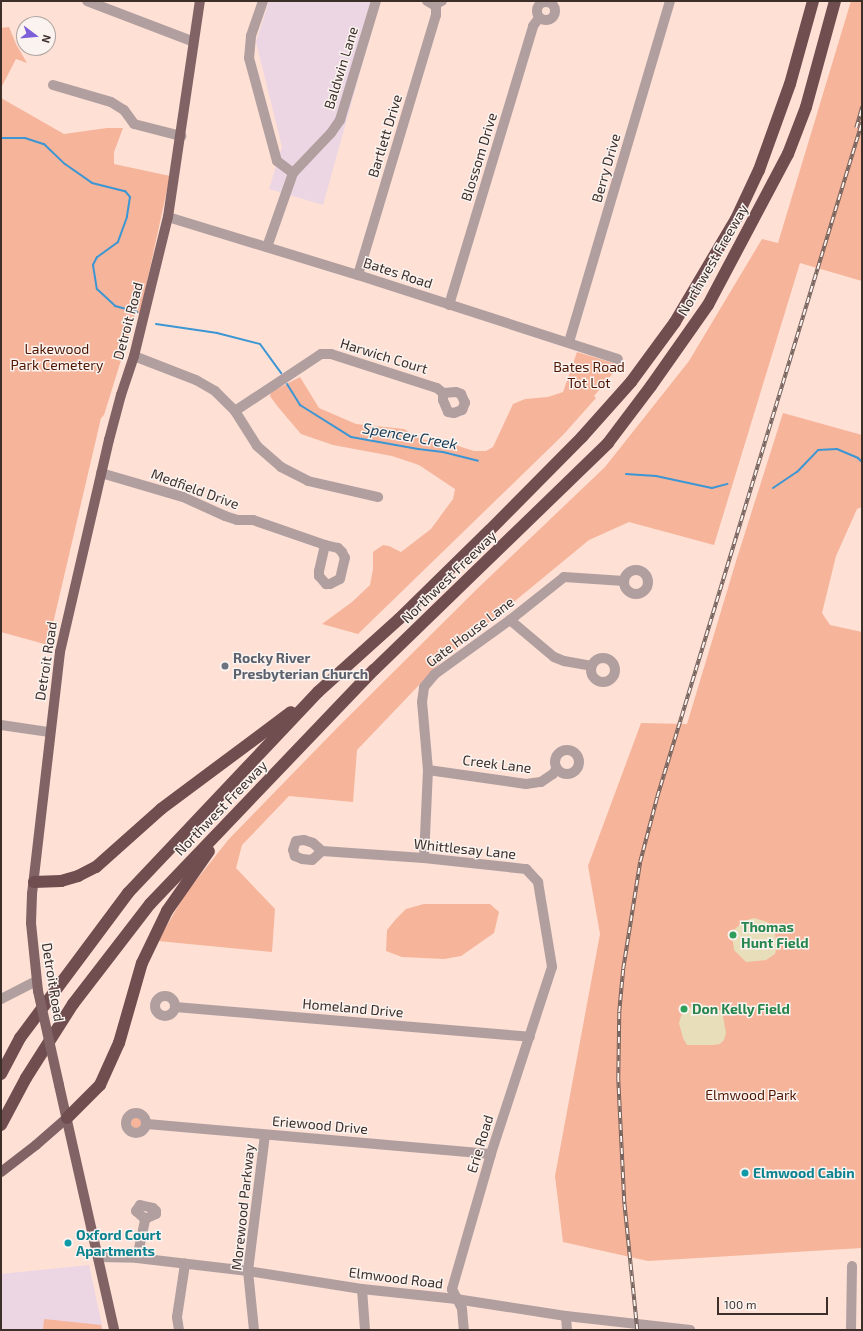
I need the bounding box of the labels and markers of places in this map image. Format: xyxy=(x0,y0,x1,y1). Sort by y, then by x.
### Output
place label: Rocky River Presbyterian Church xyxy=(233,650,368,682)
marker: Rocky River Presbyterian Church xyxy=(220,661,230,671)
place label: Thomas Hunt Field xyxy=(741,919,809,952)
marker: Thomas Hunt Field xyxy=(728,930,738,940)
place label: Don Kelly Field xyxy=(692,1001,790,1017)
marker: Don Kelly Field xyxy=(679,1004,689,1014)
place label: Elmwood Cabin xyxy=(753,1165,855,1181)
marker: Elmwood Cabin xyxy=(740,1168,750,1178)
place label: Oxford Court Apartments xyxy=(76,1227,161,1260)
marker: Oxford Court Apartments xyxy=(63,1238,73,1248)

